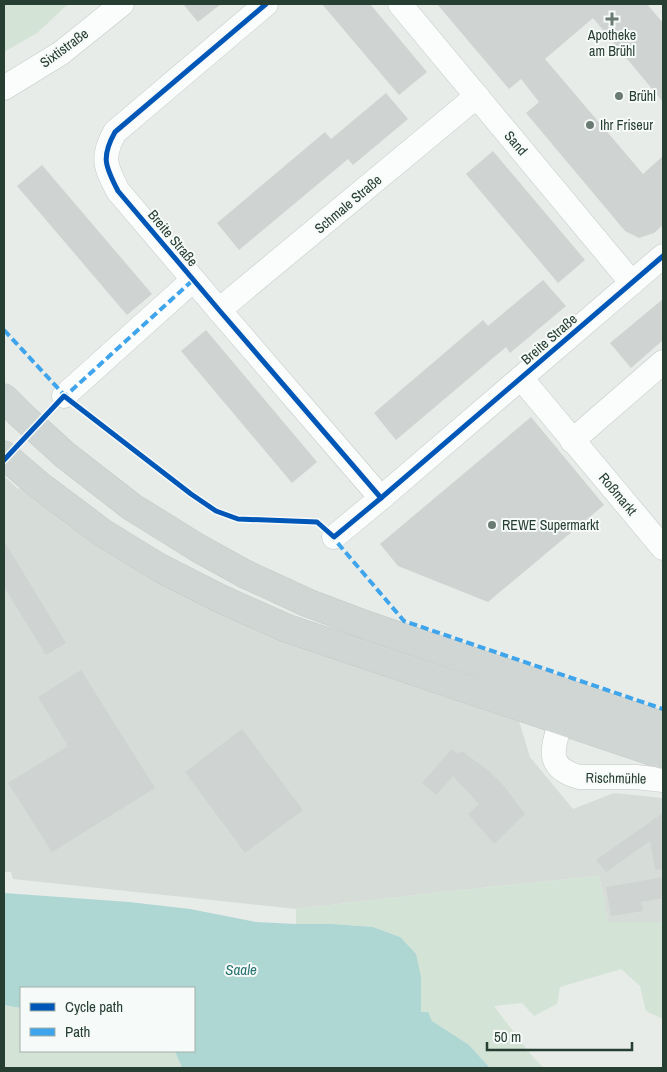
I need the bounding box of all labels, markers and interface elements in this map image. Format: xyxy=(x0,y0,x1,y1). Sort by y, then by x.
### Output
marker: Apotheke am Brühl xyxy=(606,13,618,25)
street label: Sixtistraße xyxy=(36,24,92,72)
place label: Apotheke am Brühl xyxy=(587,26,636,60)
place label: Brühl xyxy=(629,87,656,105)
marker: Brühl xyxy=(613,90,625,102)
place label: Ihr Friseur xyxy=(600,116,653,134)
marker: Ihr Friseur xyxy=(584,119,596,131)
street label: Sand xyxy=(500,127,532,159)
street label: Schmale Straße xyxy=(311,171,385,237)
street label: Breite Straße xyxy=(144,206,202,270)
street label: Breite Straße xyxy=(517,310,581,368)
street label: Roßmarkt xyxy=(595,469,641,519)
place label: REWE Supermarkt xyxy=(502,516,599,534)
marker: REWE Supermarkt xyxy=(486,519,498,531)
street label: Rischmühle xyxy=(586,768,646,788)
water label: Saale xyxy=(225,959,257,980)
legend xyxy=(20,987,195,1052)
text: Cycle path xyxy=(65,996,123,1017)
scale bar xyxy=(487,1020,632,1052)
text: Path xyxy=(65,1021,90,1042)
text: 50 m xyxy=(494,1026,521,1047)

